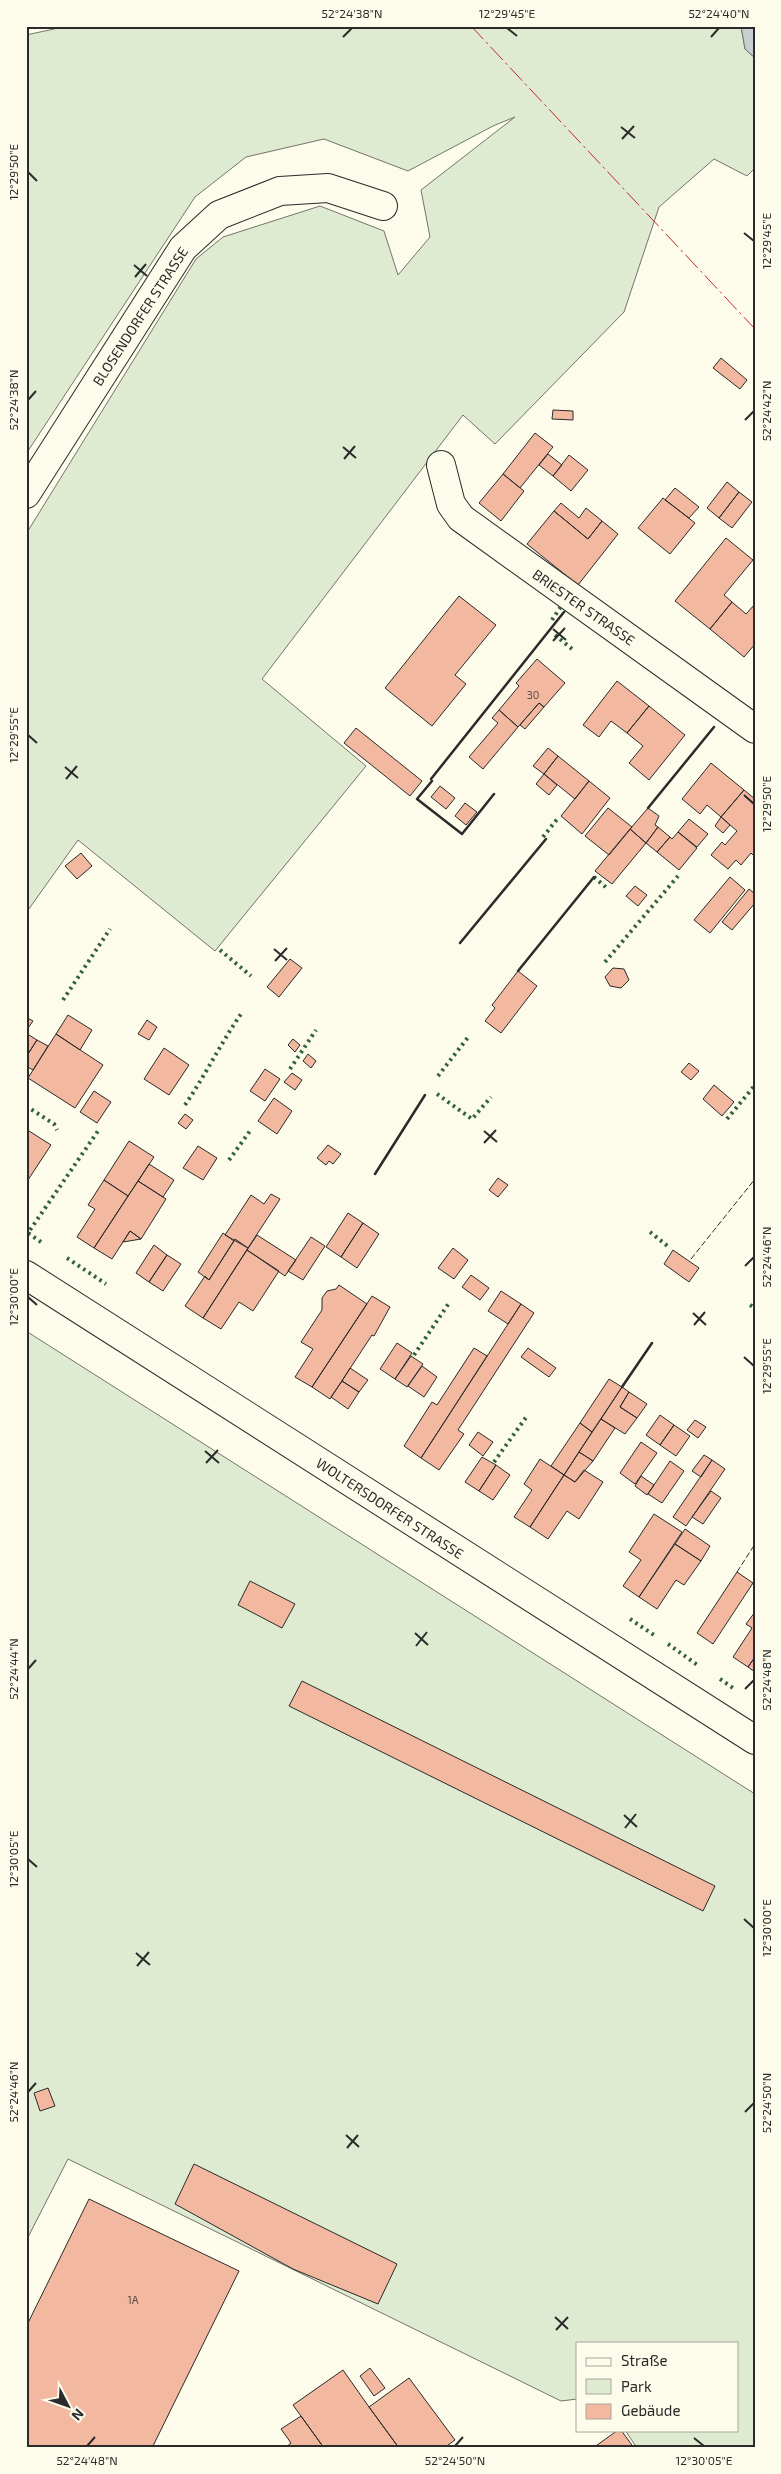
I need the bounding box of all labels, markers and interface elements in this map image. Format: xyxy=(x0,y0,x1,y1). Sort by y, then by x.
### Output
text: 52°24'38"N xyxy=(322,6,382,20)
text: 12°29'45"E xyxy=(479,6,536,20)
text: 52°24'40"N xyxy=(688,6,750,20)
text: 12°29'50"E xyxy=(6,143,20,200)
text: 12°29'45"E xyxy=(759,212,773,269)
street label: BLOSENDORFER STRASSE xyxy=(89,243,191,389)
text: 52°24'38"N xyxy=(6,370,20,430)
text: 52°24'42"N xyxy=(759,381,773,441)
street label: BRIESTER STRASSE xyxy=(529,565,639,649)
house number: 30 xyxy=(527,688,539,701)
text: 12°29'55"E xyxy=(6,707,20,763)
text: 12°29'50"E xyxy=(759,775,773,832)
text: 52°24'46"N xyxy=(759,1227,773,1287)
text: 12°30'00"E xyxy=(6,1268,20,1326)
text: 12°29'55"E xyxy=(759,1338,773,1394)
street label: WOLTERSDORFER STRASSE xyxy=(313,1454,467,1562)
text: 52°24'44"N xyxy=(6,1638,20,1700)
text: 52°24'48"N xyxy=(759,1649,773,1711)
text: 12°30'05"E xyxy=(6,1830,20,1887)
text: 12°30'00"E xyxy=(759,1899,773,1957)
text: 52°24'46"N xyxy=(6,2062,20,2122)
text: 52°24'50"N xyxy=(759,2073,773,2133)
house number: 1A xyxy=(127,2293,139,2306)
legend xyxy=(576,2342,738,2432)
text: Straße xyxy=(621,2351,667,2369)
text: Park xyxy=(621,2377,652,2395)
north arrow xyxy=(42,2382,92,2432)
text: Gebäude xyxy=(621,2401,680,2419)
text: N xyxy=(68,2405,88,2424)
text: 52°24'48"N xyxy=(56,2453,118,2467)
text: 52°24'50"N xyxy=(425,2453,485,2467)
text: 12°30'05"E xyxy=(676,2453,733,2467)

